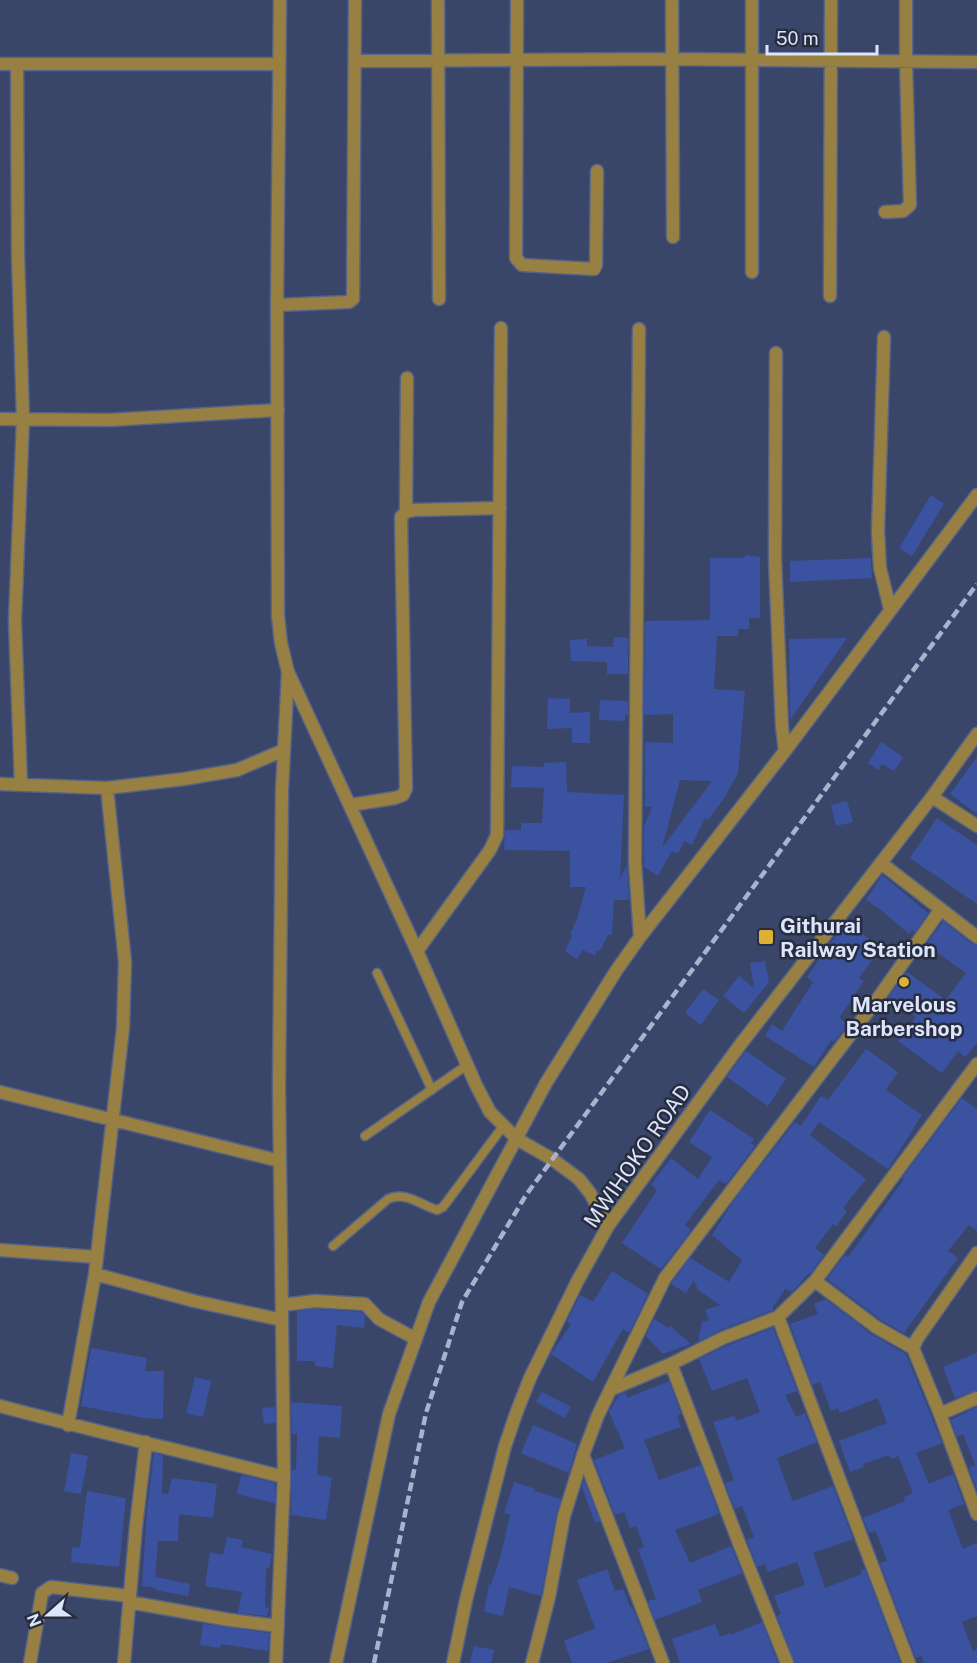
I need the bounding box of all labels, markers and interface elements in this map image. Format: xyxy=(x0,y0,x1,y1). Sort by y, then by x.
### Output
scale bar xyxy=(767,18,876,56)
text: 50 m xyxy=(776,28,819,49)
place label: Githurai Railway Station xyxy=(780,913,936,962)
marker: Githurai Railway Station xyxy=(757,928,775,946)
marker: Marvelous Barbershop xyxy=(897,975,911,989)
place label: Marvelous Barbershop xyxy=(846,992,962,1041)
street label: MWIHOKO ROAD xyxy=(578,1080,696,1232)
north arrow xyxy=(18,1585,78,1645)
text: N xyxy=(23,1611,46,1629)

